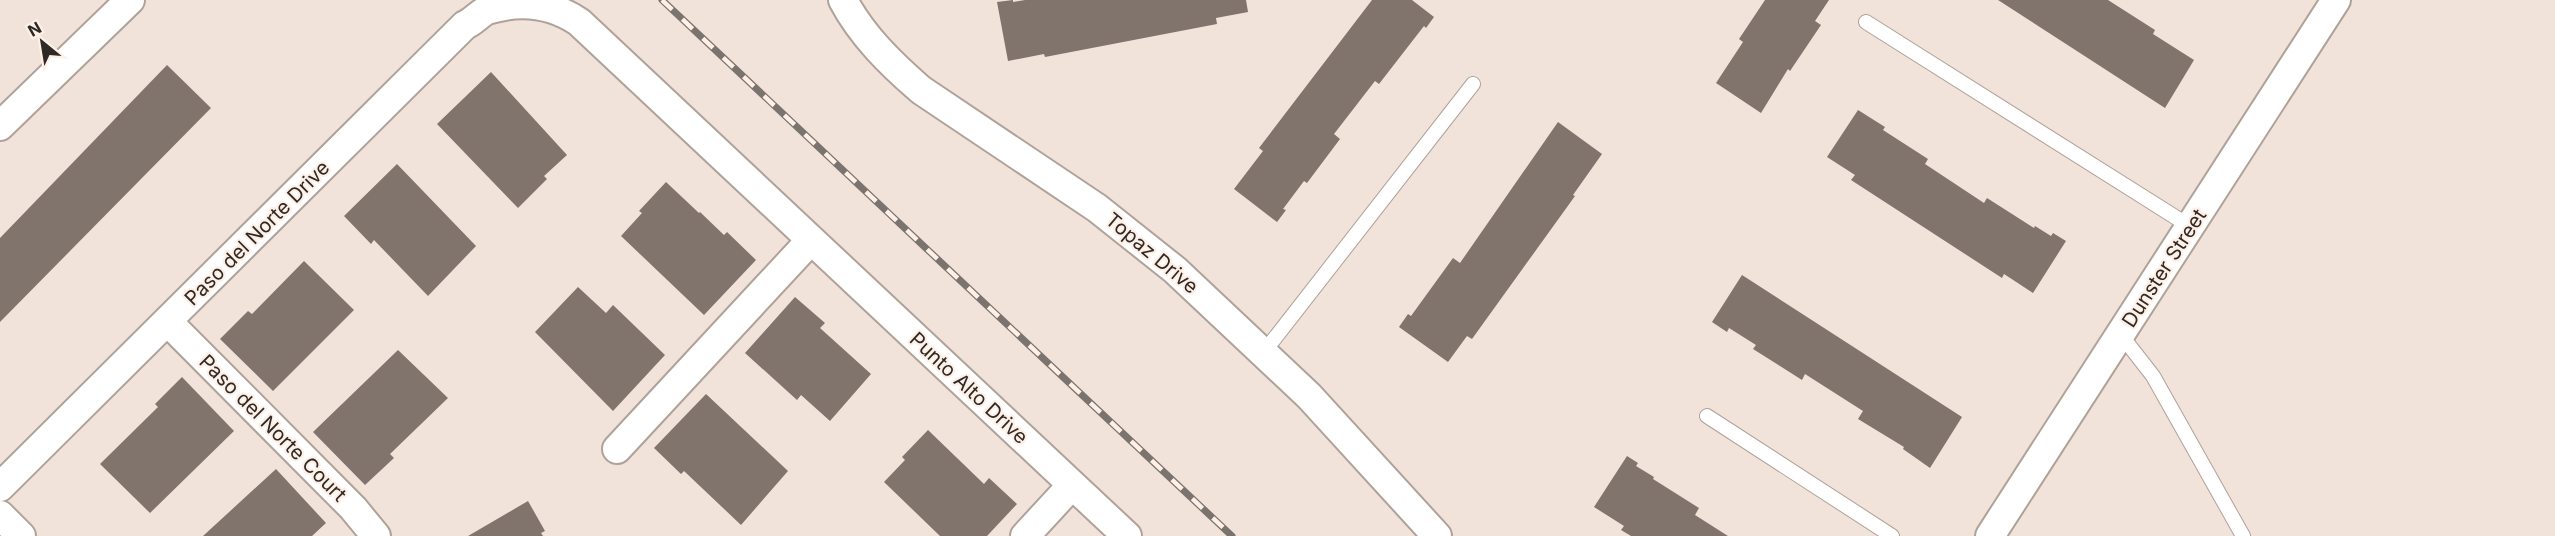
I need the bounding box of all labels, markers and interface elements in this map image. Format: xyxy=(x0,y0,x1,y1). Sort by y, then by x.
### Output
north arrow xyxy=(12,12,72,72)
text: N xyxy=(24,17,45,41)
street label: Paso del Norte Drive xyxy=(180,156,334,310)
street label: Dunster Street xyxy=(2117,204,2211,332)
street label: Topaz Drive xyxy=(1101,207,1203,299)
street label: Punto Alto Drive xyxy=(905,327,1033,449)
street label: Paso del Norte Court xyxy=(195,350,352,507)

